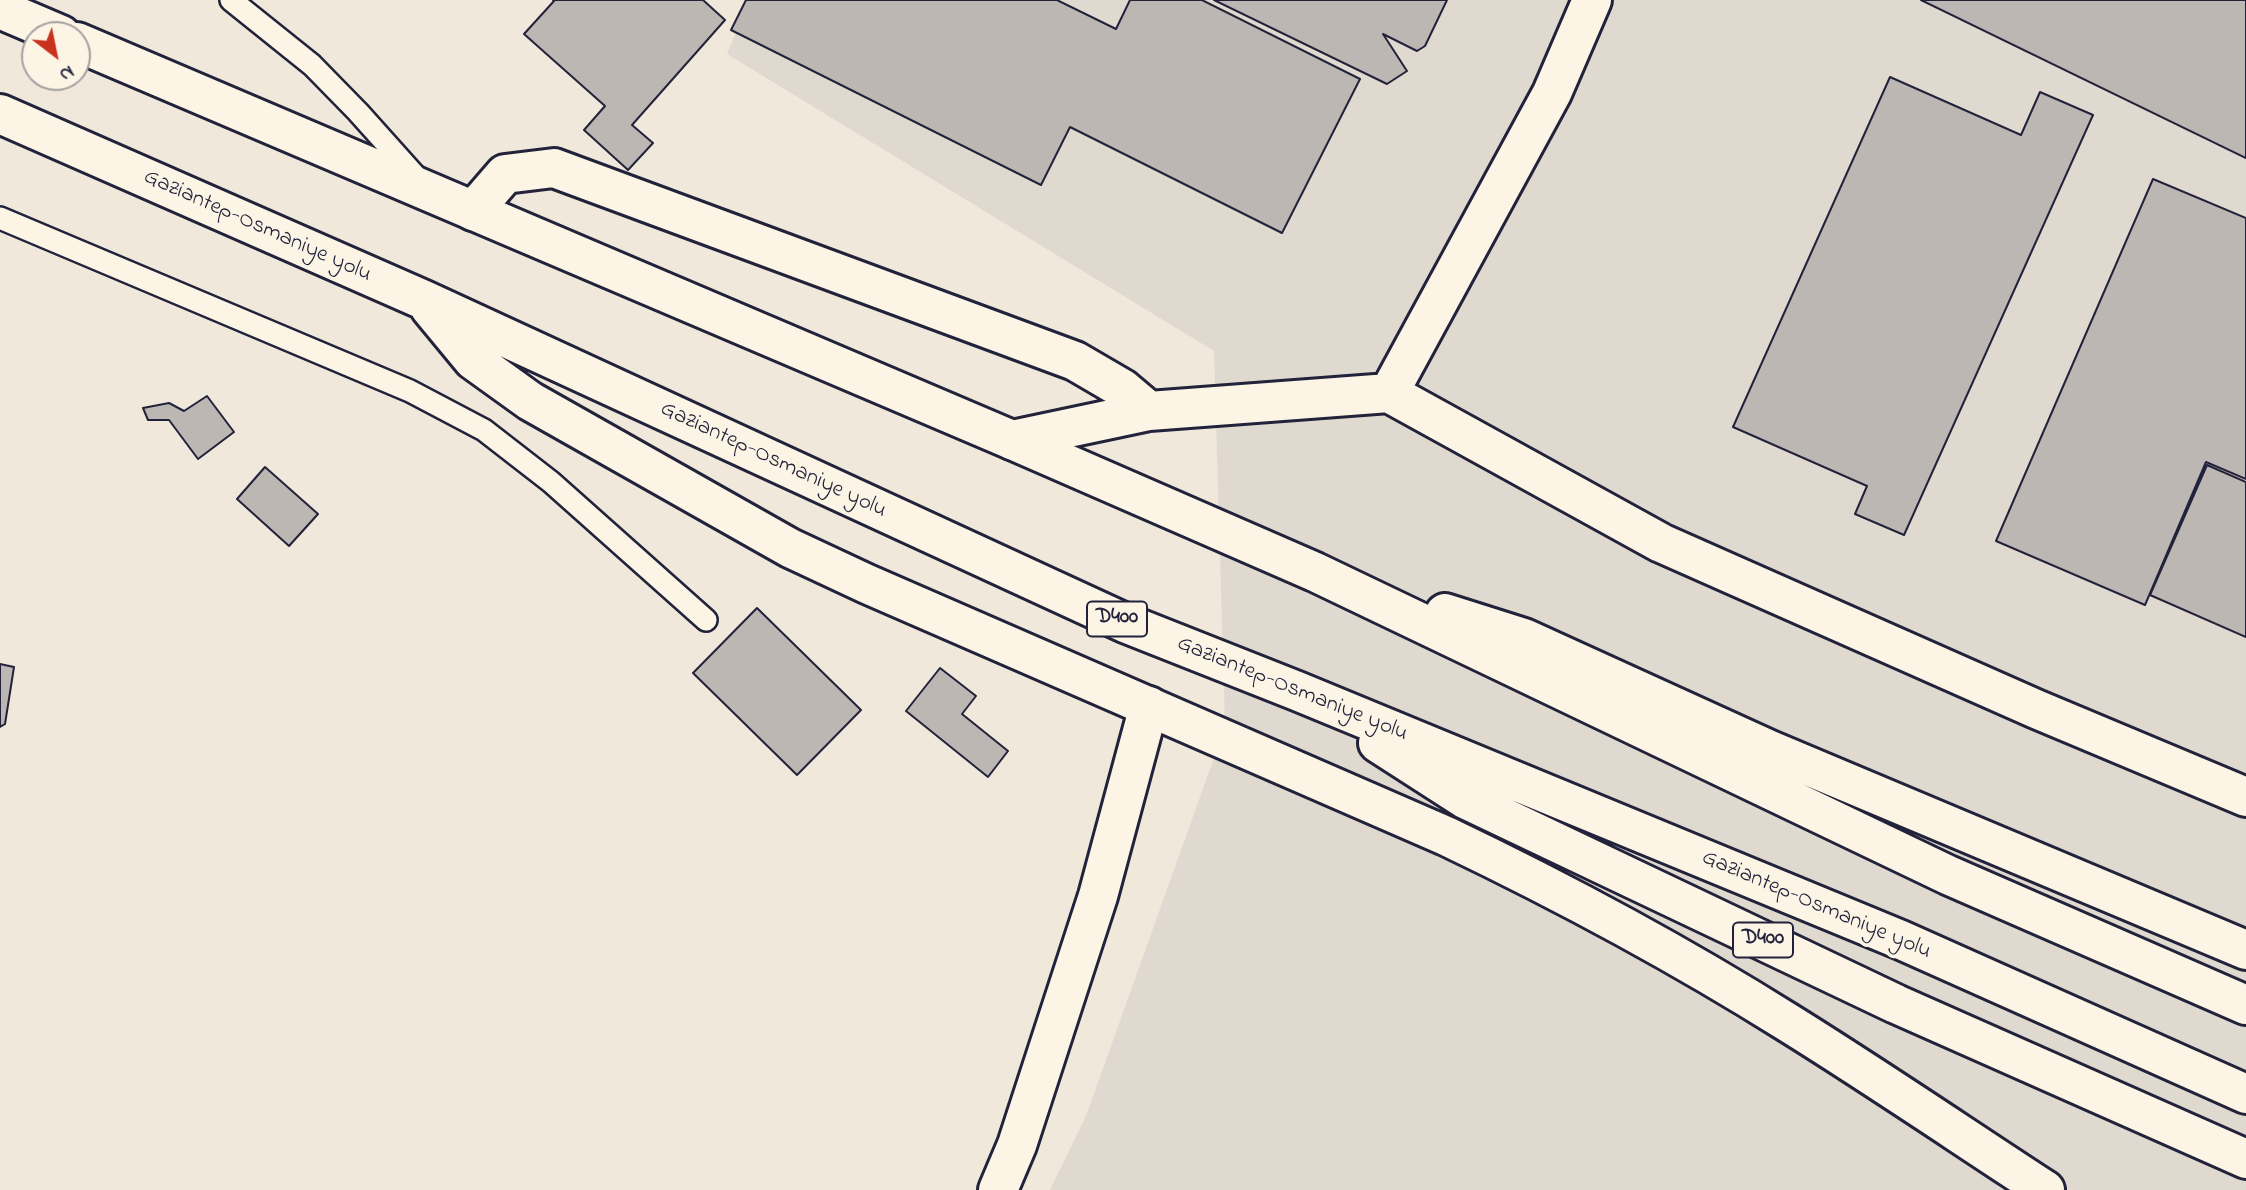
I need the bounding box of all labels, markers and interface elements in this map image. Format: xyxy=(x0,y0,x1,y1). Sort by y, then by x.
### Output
north arrow xyxy=(21,21,91,91)
text: N xyxy=(54,58,79,87)
street label: Gaziantep-Osmaniye yolu xyxy=(139,164,375,290)
street label: Gaziantep-Osmaniye yolu xyxy=(655,396,891,526)
road number: D400 xyxy=(1087,602,1147,636)
street label: Gaziantep-Osmaniye yolu xyxy=(1172,631,1412,749)
street label: Gaziantep-Osmaniye yolu xyxy=(1697,845,1935,967)
road number: D400 xyxy=(1733,922,1793,958)

